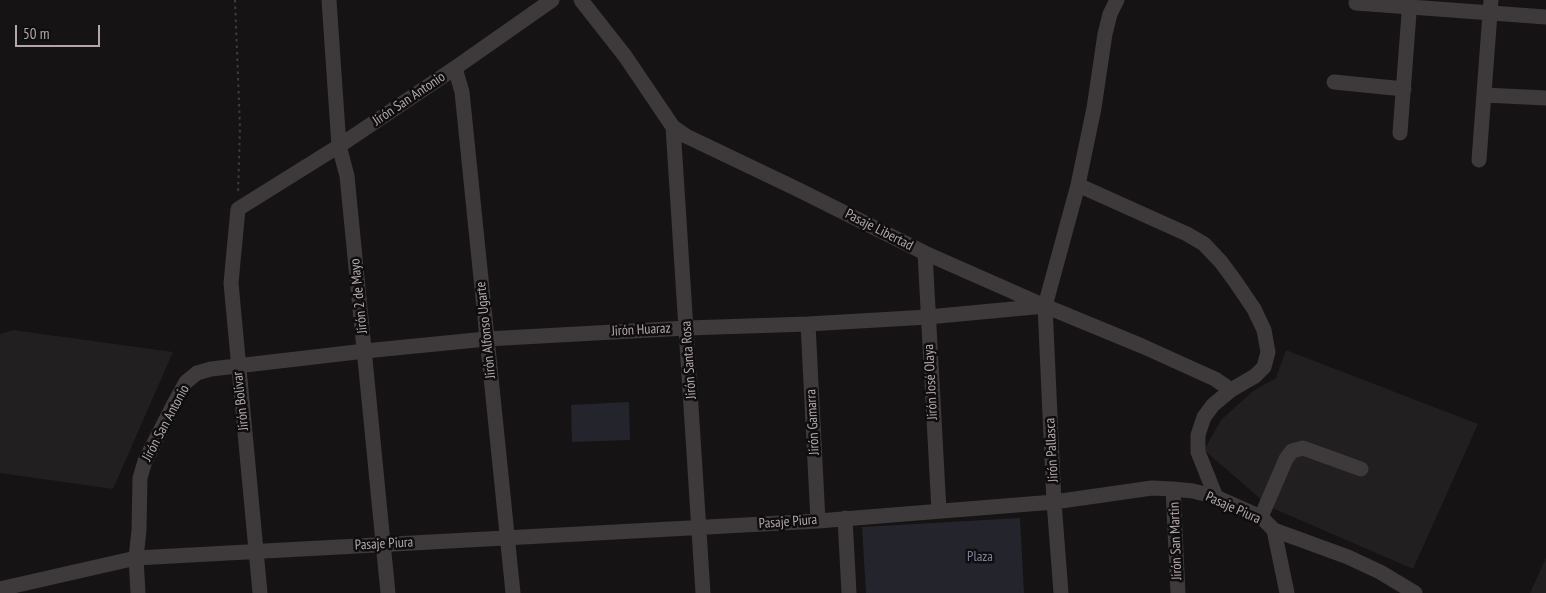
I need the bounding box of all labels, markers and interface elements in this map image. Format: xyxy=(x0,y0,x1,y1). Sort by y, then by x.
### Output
scale bar xyxy=(18,15,102,47)
text: 50 m xyxy=(23,24,49,43)
street label: Jirón San Antonio xyxy=(370,69,448,129)
street label: Pasaje Libertad xyxy=(842,206,916,254)
street label: Jirón 2 de Mayo xyxy=(347,258,371,334)
street label: Jirón Alfonso Ugarte xyxy=(473,281,499,379)
street label: Jirón Huaraz xyxy=(611,320,671,340)
street label: Jirón Santa Rosa xyxy=(678,320,700,400)
street label: Jirón José Olaya xyxy=(921,344,941,420)
street label: Jirón Bolivar xyxy=(230,371,252,431)
street label: Jirón San Antonio xyxy=(139,382,193,464)
street label: Jirón Gamarra xyxy=(803,389,823,455)
street label: Jirón Pallasca xyxy=(1042,417,1062,483)
street label: Pasaje Piura xyxy=(1203,488,1263,528)
street label: Jirón San Martin xyxy=(1166,502,1186,580)
street label: Pasaje Piura xyxy=(758,512,818,532)
street label: Pasaje Piura xyxy=(354,534,414,554)
park label: Plaza xyxy=(967,549,993,565)

